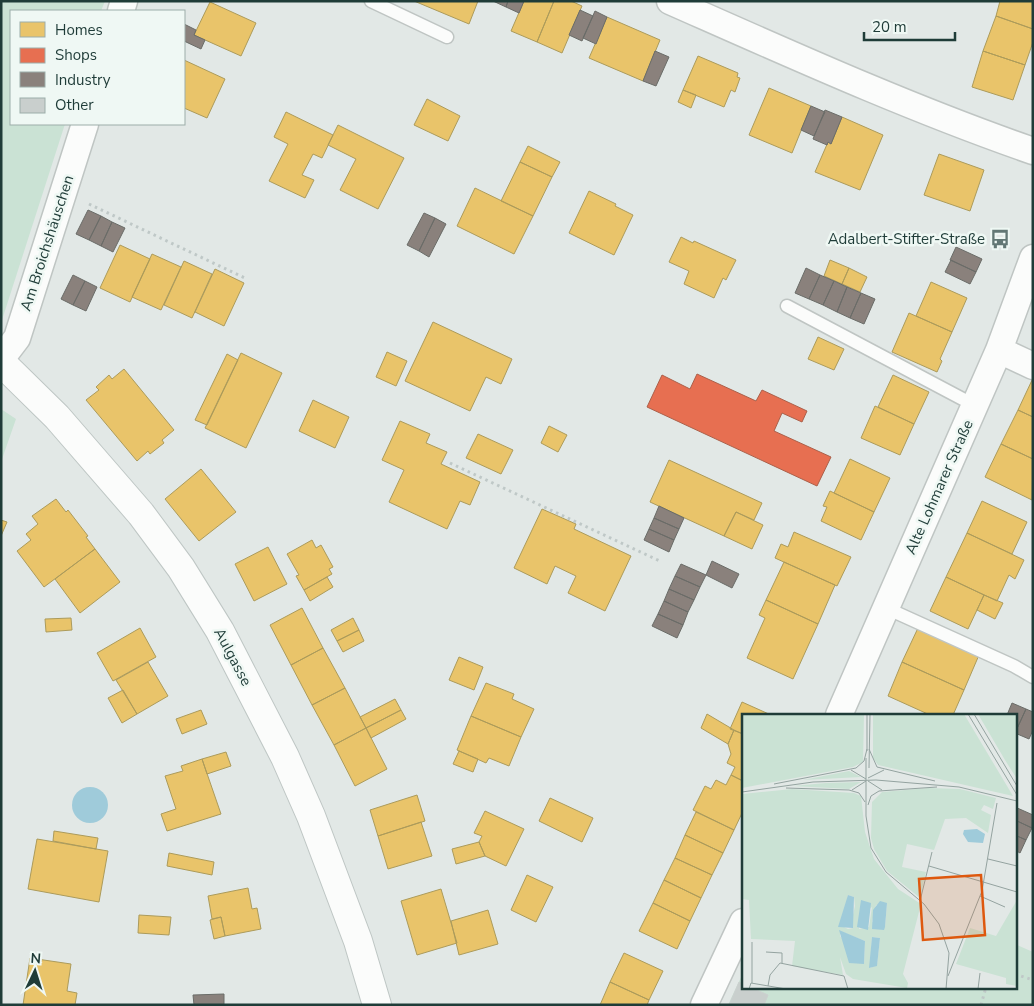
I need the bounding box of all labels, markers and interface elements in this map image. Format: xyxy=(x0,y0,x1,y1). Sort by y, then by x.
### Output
legend xyxy=(10,10,185,125)
scale bar xyxy=(864,10,955,42)
text: 20 m xyxy=(872,17,907,37)
text: Homes xyxy=(55,20,103,40)
text: Shops xyxy=(55,45,97,65)
text: Industry xyxy=(55,70,111,90)
text: Other xyxy=(55,95,94,115)
street label: Am Broichshäuschen xyxy=(16,173,78,313)
bus stop icon: Adalbert-Stifter-Straße xyxy=(989,228,1011,250)
place label: Adalbert-Stifter-Straße xyxy=(828,229,985,249)
street label: Alte Lohmarer Straße xyxy=(900,417,978,557)
street label: Aulgasse xyxy=(209,625,257,689)
inset map xyxy=(742,714,1016,988)
north arrow xyxy=(10,946,60,996)
text: N xyxy=(30,949,42,968)

